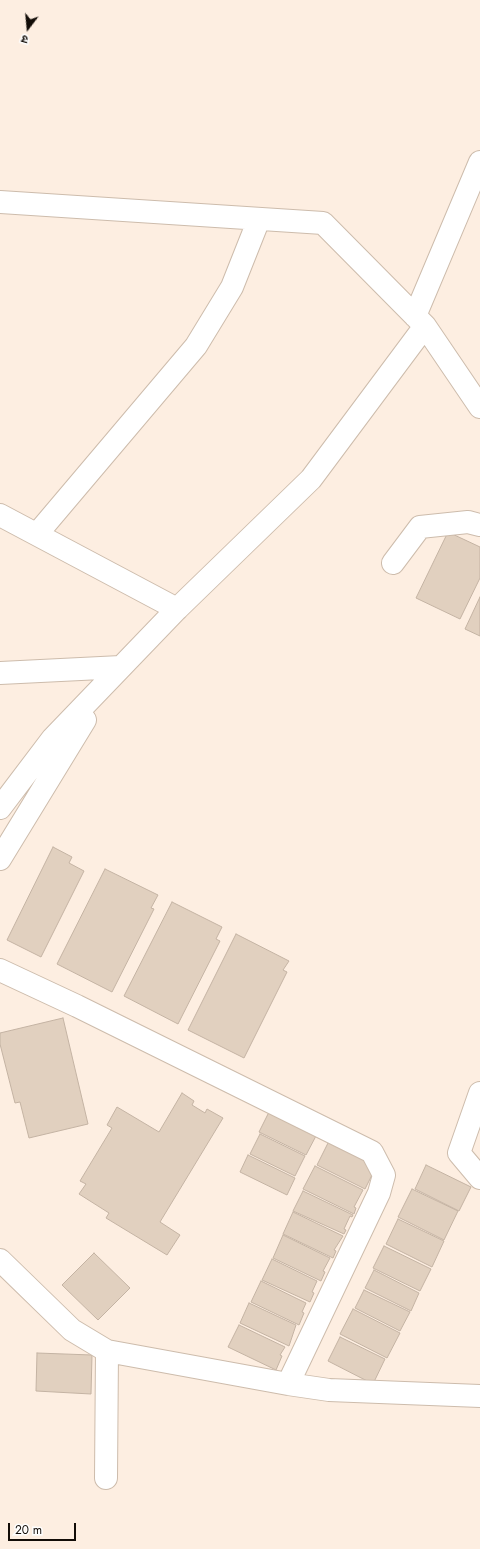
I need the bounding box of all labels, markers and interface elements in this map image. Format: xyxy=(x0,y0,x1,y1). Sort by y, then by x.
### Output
north arrow xyxy=(8,8,48,48)
text: उ xyxy=(19,31,30,48)
scale bar xyxy=(10,1515,78,1541)
text: 20 m xyxy=(15,1521,42,1539)

